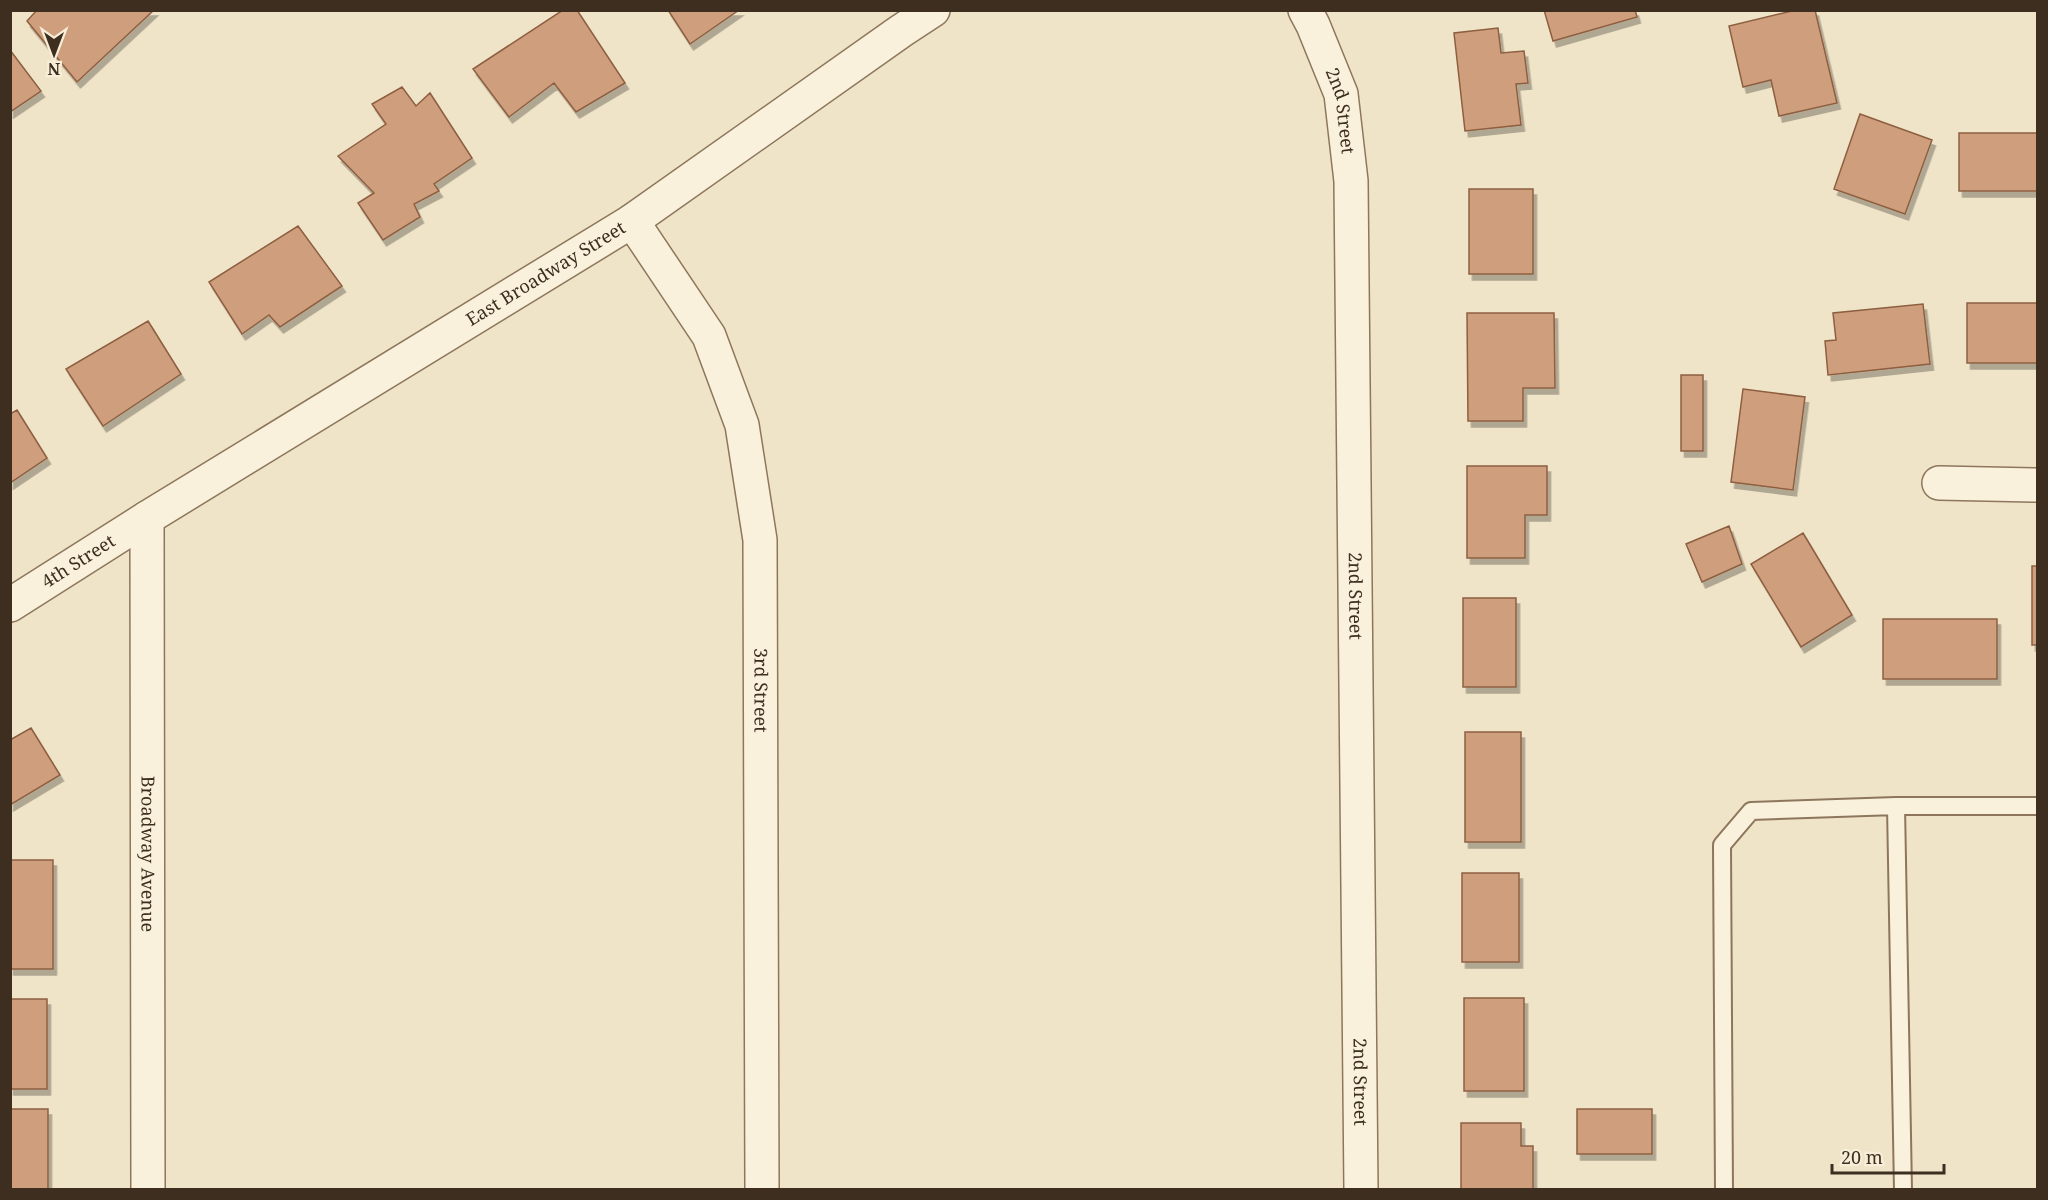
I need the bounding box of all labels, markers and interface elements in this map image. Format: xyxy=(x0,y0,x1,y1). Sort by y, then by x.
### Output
north arrow xyxy=(24,24,84,84)
text: N xyxy=(47,58,60,80)
street label: 2nd Street xyxy=(1321,64,1361,155)
street label: East Broadway Street xyxy=(461,215,630,331)
street label: 4th Street xyxy=(36,528,119,593)
street label: 2nd Street xyxy=(1344,552,1369,640)
street label: 3rd Street xyxy=(749,648,774,733)
street label: Broadway Avenue xyxy=(136,776,161,932)
street label: 2nd Street xyxy=(1348,1038,1373,1126)
scale bar xyxy=(1832,1137,1944,1175)
text: 20 m xyxy=(1841,1145,1883,1169)

